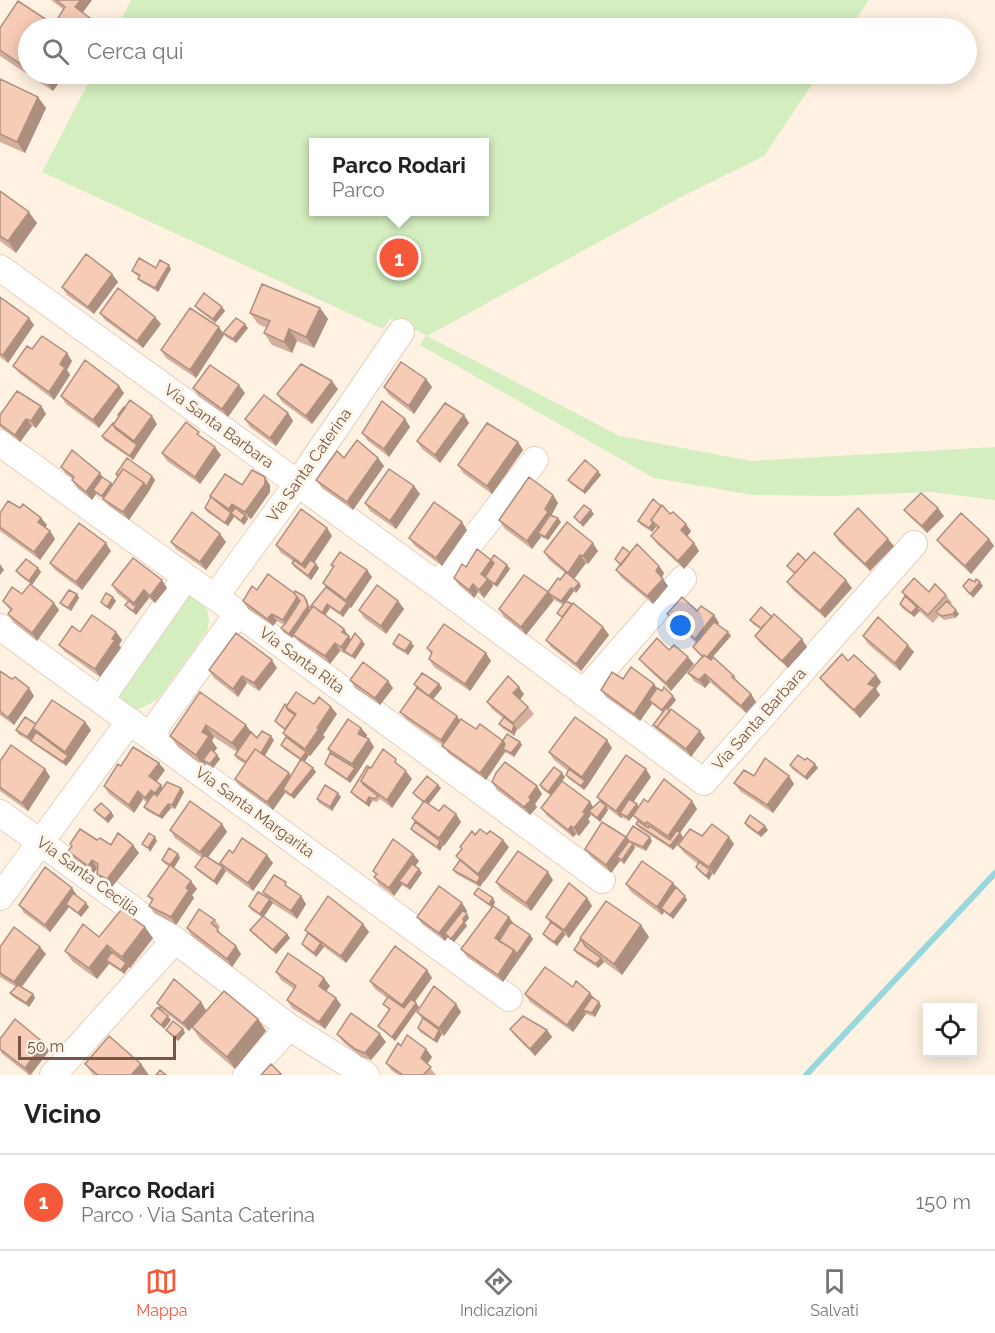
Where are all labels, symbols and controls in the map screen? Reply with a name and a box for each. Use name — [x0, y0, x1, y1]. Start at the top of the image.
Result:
search box — [18, 18, 977, 84]
icon: search — [39, 35, 72, 68]
text: Cerca qui — [87, 38, 184, 64]
popup — [309, 138, 489, 216]
text: Parco Rodari — [332, 152, 466, 178]
text: Parco — [332, 178, 385, 202]
pin: 1 — [380, 236, 418, 280]
street label: Via Santa Barbara — [160, 380, 278, 472]
street label: Via Santa Caterina — [263, 405, 355, 525]
your location — [666, 611, 695, 640]
street label: Via Santa Rita — [256, 623, 348, 697]
street label: Via Santa Barbara — [708, 664, 810, 774]
street label: Via Santa Margarita — [192, 762, 318, 862]
street label: Via Santa Cecilia — [33, 832, 143, 920]
map controls — [923, 1003, 977, 1057]
button: locate — [923, 1003, 977, 1057]
scale bar — [18, 1033, 176, 1060]
text: 50 m — [27, 1037, 64, 1056]
text: Vicino — [24, 1099, 101, 1129]
text: Parco Rodari — [81, 1177, 215, 1203]
text: 1 — [39, 1190, 48, 1214]
text: 150 m — [916, 1190, 971, 1214]
text: Parco · Via Santa Caterina — [81, 1203, 315, 1227]
tab: Mappa — [136, 1265, 187, 1320]
tab: Indicazioni — [460, 1265, 538, 1320]
tab: Salvati — [810, 1265, 859, 1320]

